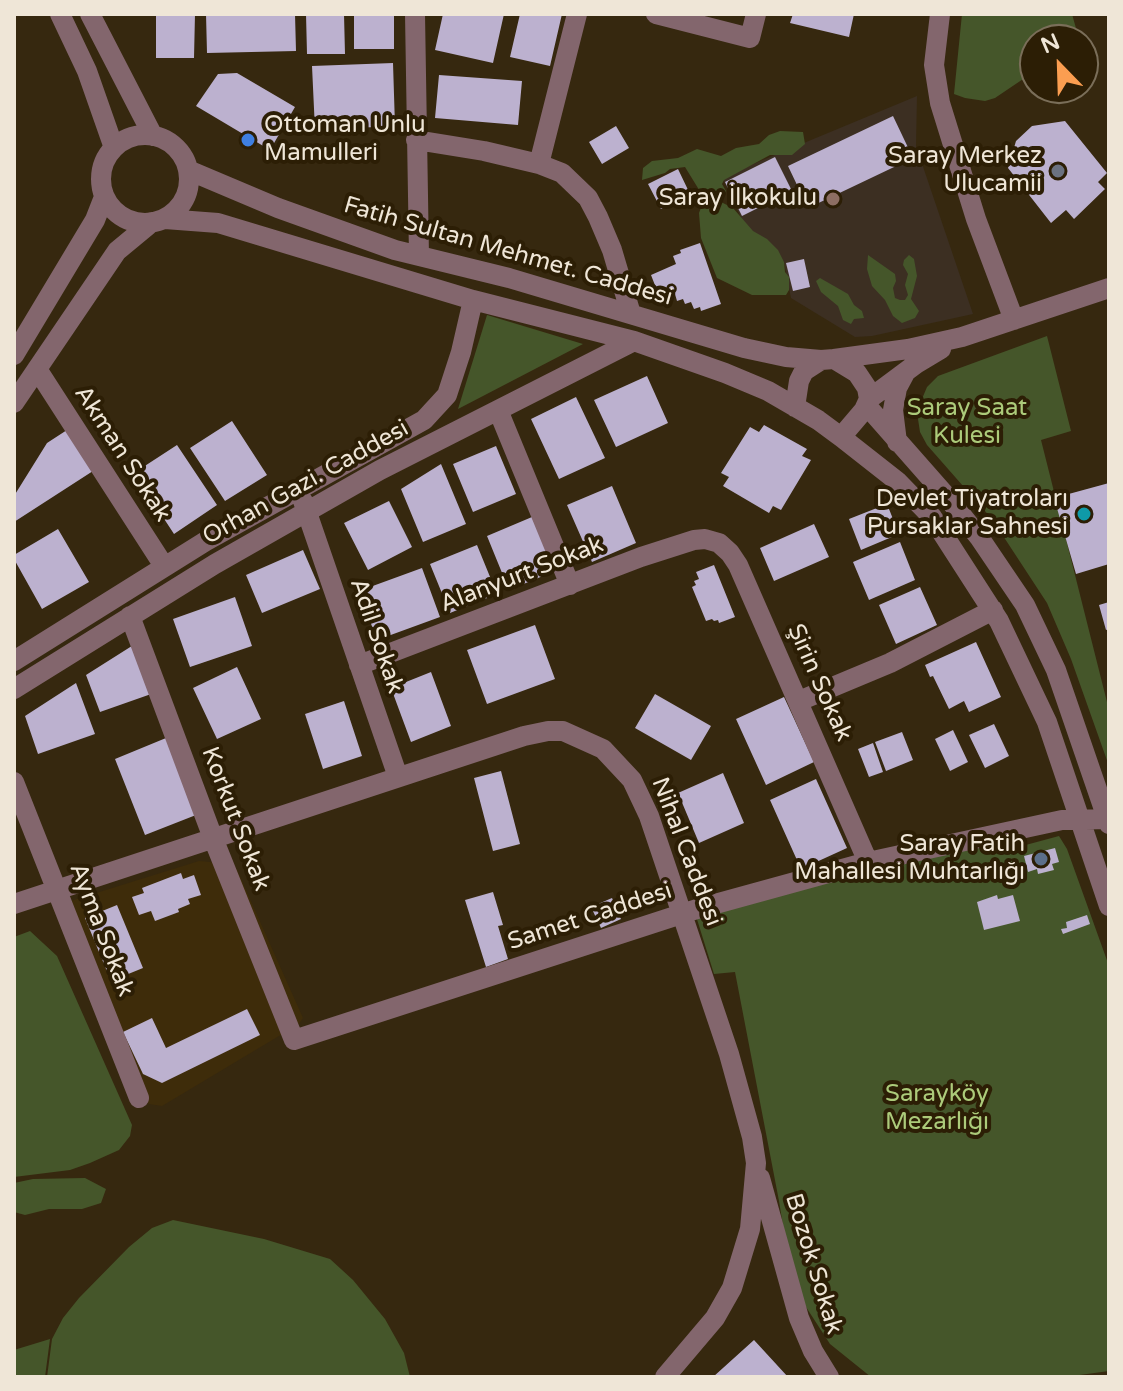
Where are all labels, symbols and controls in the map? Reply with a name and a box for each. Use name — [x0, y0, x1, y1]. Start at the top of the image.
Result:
north arrow — [1019, 24, 1099, 104]
text: N — [1037, 28, 1064, 59]
place label: Ottoman Unlu Mamulleri — [264, 112, 426, 168]
marker: Ottoman Unlu Mamulleri — [239, 131, 257, 149]
place label: Saray Merkez Ulucamii — [888, 143, 1042, 199]
marker: Saray Merkez Ulucamii — [1049, 162, 1067, 180]
place label: Saray İlkokulu — [659, 185, 817, 213]
marker: Saray İlkokulu — [824, 190, 842, 208]
street label: Fatih Sultan Mehmet. Caddesi — [340, 191, 676, 313]
street label: Akman Sokak — [67, 381, 177, 527]
park label: Saray Saat Kulesi — [907, 395, 1027, 451]
street label: Orhan Gazi. Caddesi — [198, 414, 414, 552]
place label: Devlet Tiyatroları Pursaklar Sahnesi — [867, 486, 1068, 542]
marker: Devlet Tiyatroları Pursaklar Sahnesi — [1075, 505, 1093, 523]
street label: Alanyurt Sokak — [436, 531, 608, 619]
street label: Adil Sokak — [343, 575, 409, 697]
street label: Şirin Sokak — [780, 620, 858, 746]
street label: Korkut Sokak — [194, 743, 276, 895]
street label: Nihal Caddesi — [644, 774, 728, 930]
place label: Saray Fatih Mahallesi Muhtarlığı — [794, 831, 1025, 887]
marker: Saray Fatih Mahallesi Muhtarlığı — [1032, 850, 1050, 868]
street label: Ayma Sokak — [62, 859, 140, 1001]
street label: Samet Caddesi — [504, 877, 676, 957]
park label: Sarayköy Mezarlığı — [885, 1081, 989, 1137]
street label: Bozok Sokak — [778, 1190, 848, 1338]

